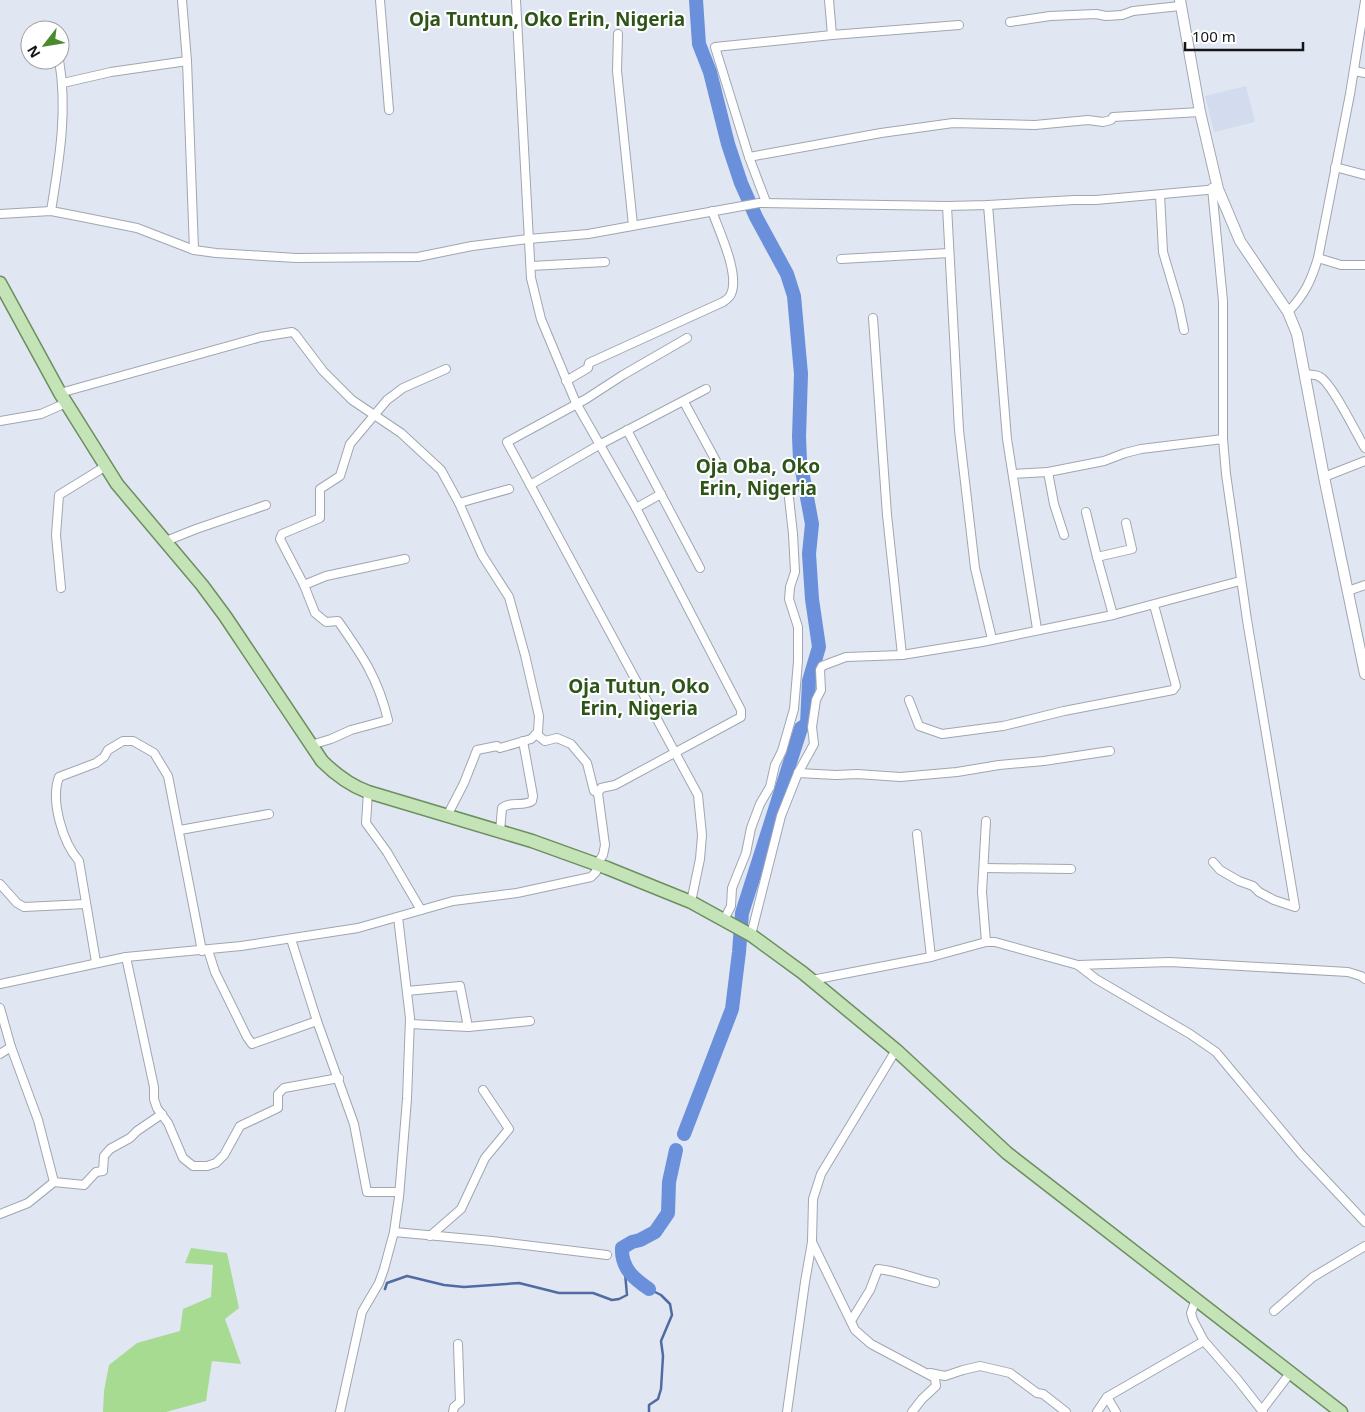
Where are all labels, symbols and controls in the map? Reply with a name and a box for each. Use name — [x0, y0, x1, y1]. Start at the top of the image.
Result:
district label: Oja Tuntun, Oko Erin, Nigeria — [409, 6, 685, 32]
north arrow — [20, 20, 70, 70]
scale bar — [1185, 20, 1302, 52]
text: 100 m — [1192, 26, 1236, 46]
text: N — [22, 42, 45, 62]
district label: Oja Oba, Oko Erin, Nigeria — [696, 453, 820, 501]
district label: Oja Tutun, Oko Erin, Nigeria — [568, 673, 710, 721]

